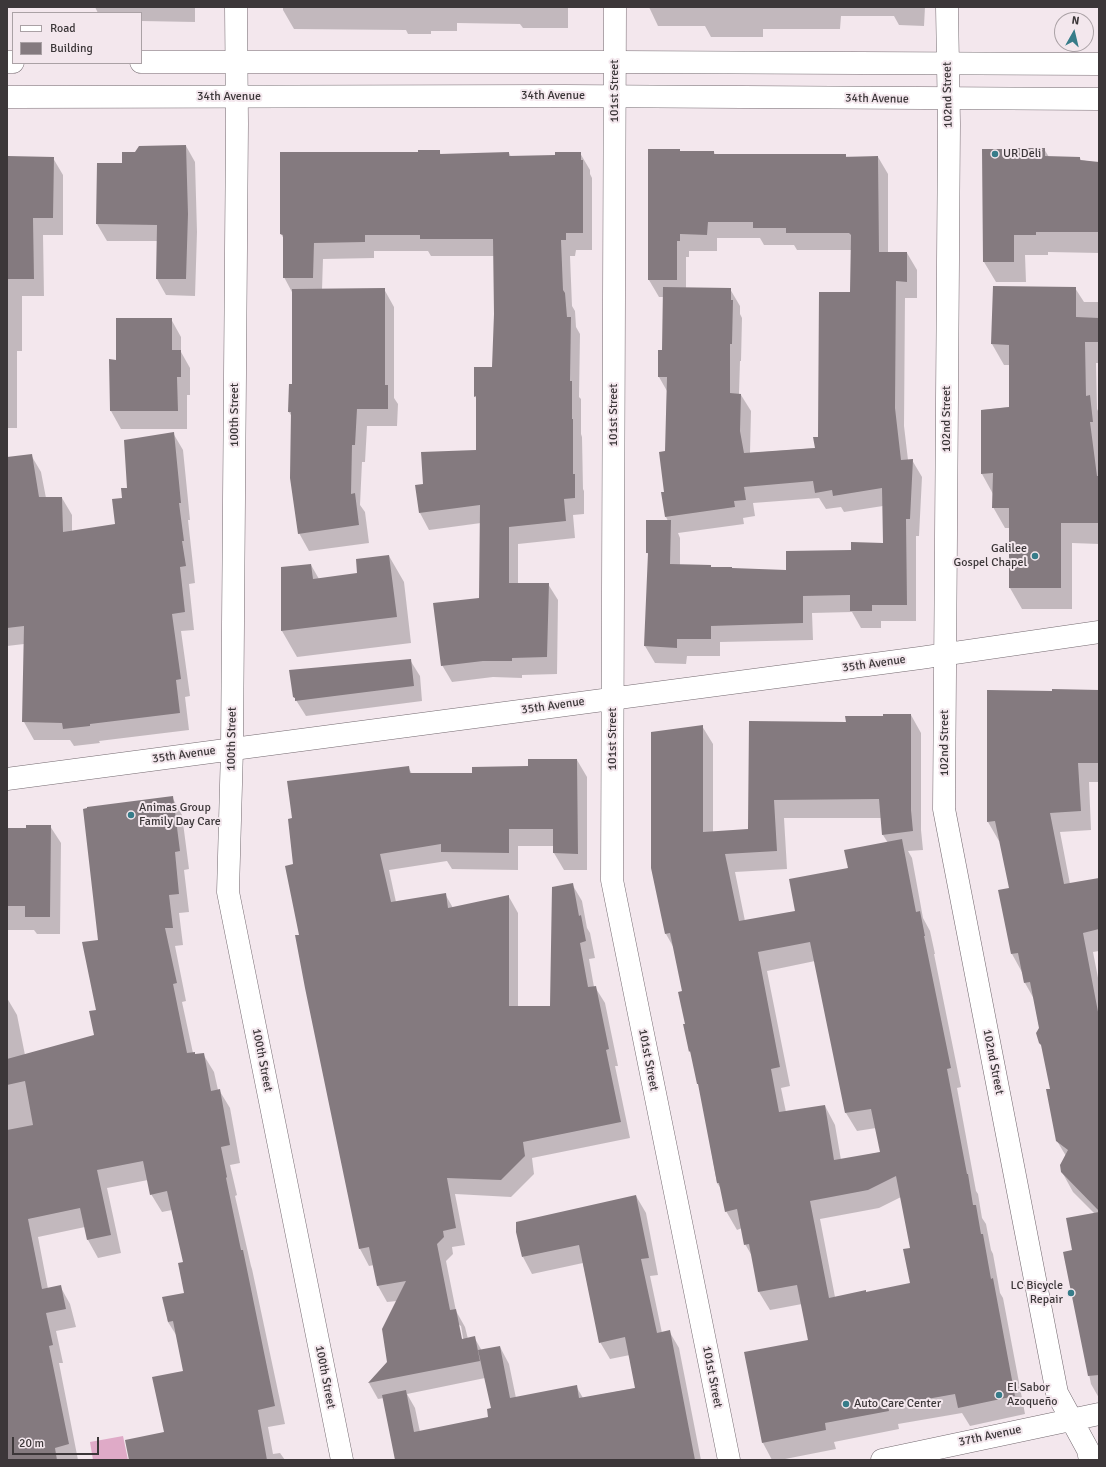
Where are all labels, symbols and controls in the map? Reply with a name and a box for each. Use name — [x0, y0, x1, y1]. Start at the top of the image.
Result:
legend — [12, 12, 142, 64]
north arrow — [1054, 12, 1094, 52]
text: N — [1071, 14, 1080, 28]
text: Road — [50, 21, 76, 36]
text: Building — [50, 41, 93, 56]
street label: 101st Street — [608, 60, 622, 122]
street label: 102nd Street — [940, 62, 956, 128]
street label: 34th Avenue — [521, 89, 585, 103]
street label: 34th Avenue — [197, 90, 261, 104]
street label: 34th Avenue — [845, 91, 909, 107]
place label: UR Deli — [1003, 147, 1041, 161]
marker: UR Deli — [990, 149, 1000, 159]
street label: 100th Street — [228, 383, 242, 447]
street label: 101st Street — [607, 384, 621, 446]
street label: 102nd Street — [940, 386, 954, 452]
place label: Galilee Gospel Chapel — [954, 542, 1027, 570]
marker: Galilee Gospel Chapel — [1030, 551, 1040, 561]
street label: 35th Avenue — [841, 652, 907, 676]
street label: 35th Avenue — [520, 694, 586, 718]
street label: 100th Street — [224, 707, 240, 771]
street label: 101st Street — [606, 708, 620, 770]
street label: 102nd Street — [938, 710, 952, 776]
street label: 35th Avenue — [151, 743, 217, 767]
place label: Animas Group Family Day Care — [139, 801, 221, 829]
marker: Animas Group Family Day Care — [126, 810, 136, 820]
street label: 100th Street — [249, 1027, 275, 1093]
street label: 101st Street — [635, 1028, 661, 1092]
street label: 102nd Street — [980, 1028, 1006, 1096]
place label: LC Bicycle Repair — [1010, 1279, 1063, 1307]
marker: LC Bicycle Repair — [1066, 1288, 1076, 1298]
street label: 100th Street — [312, 1344, 338, 1410]
street label: 101st Street — [699, 1345, 725, 1409]
place label: El Sabor Azoqueño — [1007, 1381, 1057, 1409]
marker: El Sabor Azoqueño — [994, 1390, 1004, 1400]
place label: Auto Care Center — [854, 1397, 941, 1411]
marker: Auto Care Center — [841, 1399, 851, 1409]
street label: 37th Avenue — [957, 1422, 1023, 1450]
scale bar — [14, 1429, 101, 1455]
text: 20 m — [19, 1436, 44, 1451]

